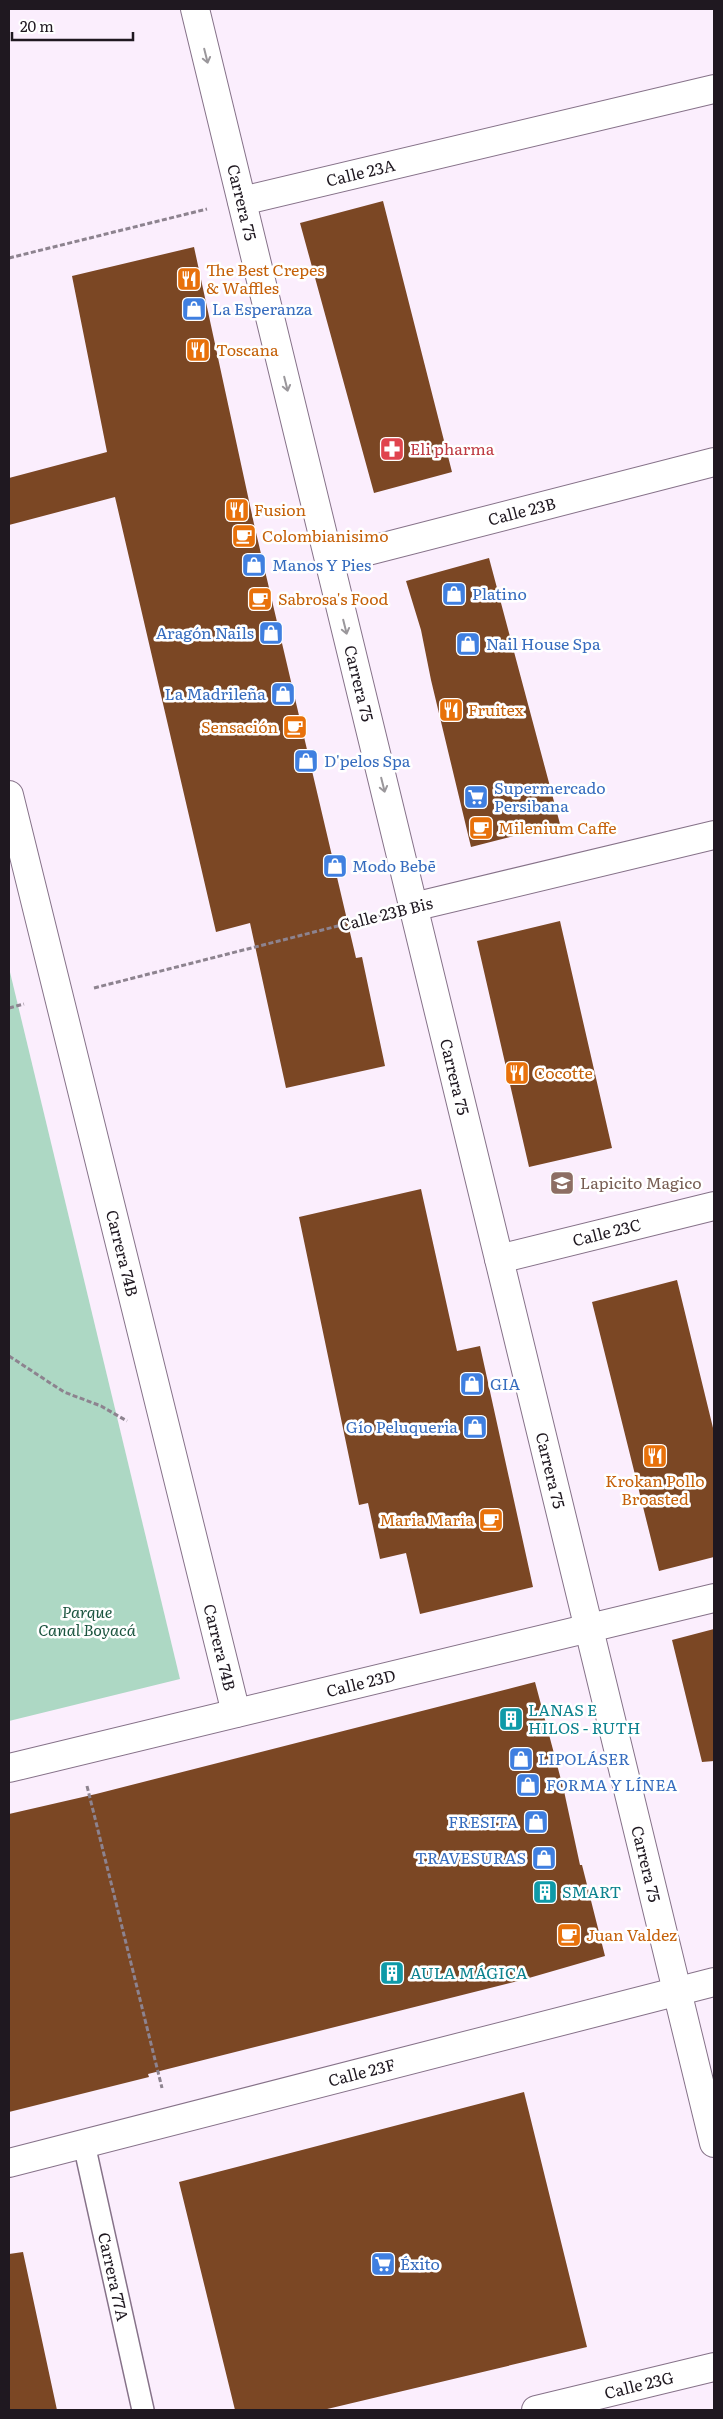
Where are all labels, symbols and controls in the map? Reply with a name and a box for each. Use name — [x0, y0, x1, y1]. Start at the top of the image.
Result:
scale bar — [12, 10, 134, 42]
text: 20 m — [20, 14, 54, 37]
one-way arrow — [202, 48, 211, 64]
street label: Calle 23A — [323, 152, 398, 192]
street label: Carrera 75 — [222, 161, 264, 243]
place label: The Best Crepes & Waffles — [206, 257, 324, 299]
restaurant icon: The Best Crepes & Waffles — [176, 266, 202, 292]
shop icon: La Esperanza — [181, 296, 207, 322]
place label: La Esperanza — [212, 296, 313, 320]
restaurant icon: Toscana — [185, 337, 211, 363]
place label: Toscana — [216, 337, 279, 361]
one-way arrow — [282, 376, 291, 392]
pharmacy icon: Eli pharma — [379, 436, 405, 462]
place label: Eli pharma — [410, 436, 495, 460]
street label: Calle 23B — [485, 490, 558, 531]
restaurant icon: Fusion — [224, 497, 250, 523]
place label: Fusion — [254, 497, 306, 521]
cafe icon: Colombianisimo — [231, 523, 257, 549]
place label: Colombianisimo — [262, 523, 389, 547]
shop icon: Manos Y Pies — [241, 552, 267, 578]
place label: Manos Y Pies — [272, 552, 371, 576]
shop icon: Platino — [441, 581, 467, 607]
place label: Platino — [472, 581, 527, 605]
cafe icon: Sabrosa's Food — [247, 586, 273, 612]
place label: Sabrosa's Food — [278, 586, 389, 610]
one-way arrow — [341, 619, 350, 635]
place label: Aragón Nails — [156, 620, 254, 644]
shop icon: Aragón Nails — [258, 620, 284, 646]
shop icon: Nail House Spa — [455, 631, 481, 657]
place label: Nail House Spa — [486, 631, 601, 655]
street label: Carrera 75 — [339, 642, 381, 724]
place label: La Madrileña — [165, 681, 266, 705]
shop icon: La Madrileña — [270, 681, 296, 707]
restaurant icon: Fruitex — [438, 697, 464, 723]
place label: Fruitex — [468, 697, 525, 721]
place label: Sensación — [201, 714, 278, 738]
cafe icon: Sensación — [282, 714, 308, 740]
shop icon: D'pelos Spa — [293, 748, 319, 774]
place label: D'pelos Spa — [324, 748, 411, 772]
place label: Supermercado Persibana — [494, 775, 606, 817]
one-way arrow — [379, 776, 388, 792]
supermarket icon: Supermercado Persibana — [463, 784, 489, 810]
cafe icon: Milenium Caffe — [468, 815, 494, 841]
place label: Milenium Caffe — [498, 815, 617, 839]
shop icon: Modo Bebē — [322, 853, 348, 879]
place label: Modo Bebē — [352, 853, 436, 877]
street label: Calle 23B Bis — [337, 890, 435, 936]
street label: Carrera 75 — [435, 1036, 477, 1117]
restaurant icon: Cocotte — [504, 1060, 530, 1086]
place label: Cocotte — [534, 1060, 593, 1084]
school or university icon: Lapicito Magico — [549, 1170, 575, 1196]
place label: Lapicito Magico — [580, 1170, 702, 1194]
street label: Carrera 74B — [101, 1207, 146, 1299]
street label: Calle 23C — [570, 1211, 643, 1251]
shop icon: GIA — [459, 1371, 485, 1397]
place label: GIA — [490, 1371, 521, 1395]
place label: Gío Peluqueria — [346, 1414, 458, 1438]
shop icon: Gío Peluqueria — [462, 1414, 488, 1440]
street label: Carrera 75 — [531, 1429, 572, 1511]
restaurant icon: Krokan Pollo Broasted — [642, 1443, 668, 1469]
place label: Krokan Pollo Broasted — [605, 1468, 705, 1510]
place label: Maria Maria — [379, 1507, 474, 1531]
cafe icon: Maria Maria — [478, 1507, 504, 1533]
park label: Parque Canal Boyacá — [38, 1599, 137, 1641]
street label: Carrera 74B — [198, 1601, 243, 1693]
street label: Calle 23D — [323, 1662, 398, 1702]
place label: LANAS E HILOS - RUTH — [528, 1697, 641, 1739]
building icon: LANAS E HILOS - RUTH — [498, 1706, 524, 1732]
shop icon: LIPOLÁSER — [508, 1746, 534, 1772]
place label: LIPOLÁSER — [538, 1746, 630, 1770]
shop icon: FORMA Y LÍNEA — [515, 1772, 541, 1798]
place label: FORMA Y LÍNEA — [546, 1772, 677, 1796]
place label: FRESITA — [448, 1809, 518, 1833]
shop icon: FRESITA — [523, 1809, 549, 1835]
street label: Carrera 75 — [626, 1823, 668, 1904]
place label: TRAVESURAS — [415, 1845, 526, 1869]
shop icon: TRAVESURAS — [531, 1845, 557, 1871]
building icon: SMART — [532, 1879, 558, 1905]
place label: SMART — [562, 1879, 622, 1903]
cafe icon: Juan Valdez — [556, 1922, 582, 1948]
place label: Juan Valdez — [586, 1922, 677, 1946]
building icon: AULA MÁGICA — [379, 1960, 405, 1986]
place label: AULA MÁGICA — [410, 1960, 528, 1984]
street label: Calle 23F — [325, 2051, 398, 2092]
street label: Carrera 77A — [93, 2230, 136, 2323]
supermarket icon: Éxito — [370, 2251, 396, 2277]
place label: Éxito — [400, 2251, 440, 2275]
street label: Calle 23G — [602, 2364, 676, 2404]

